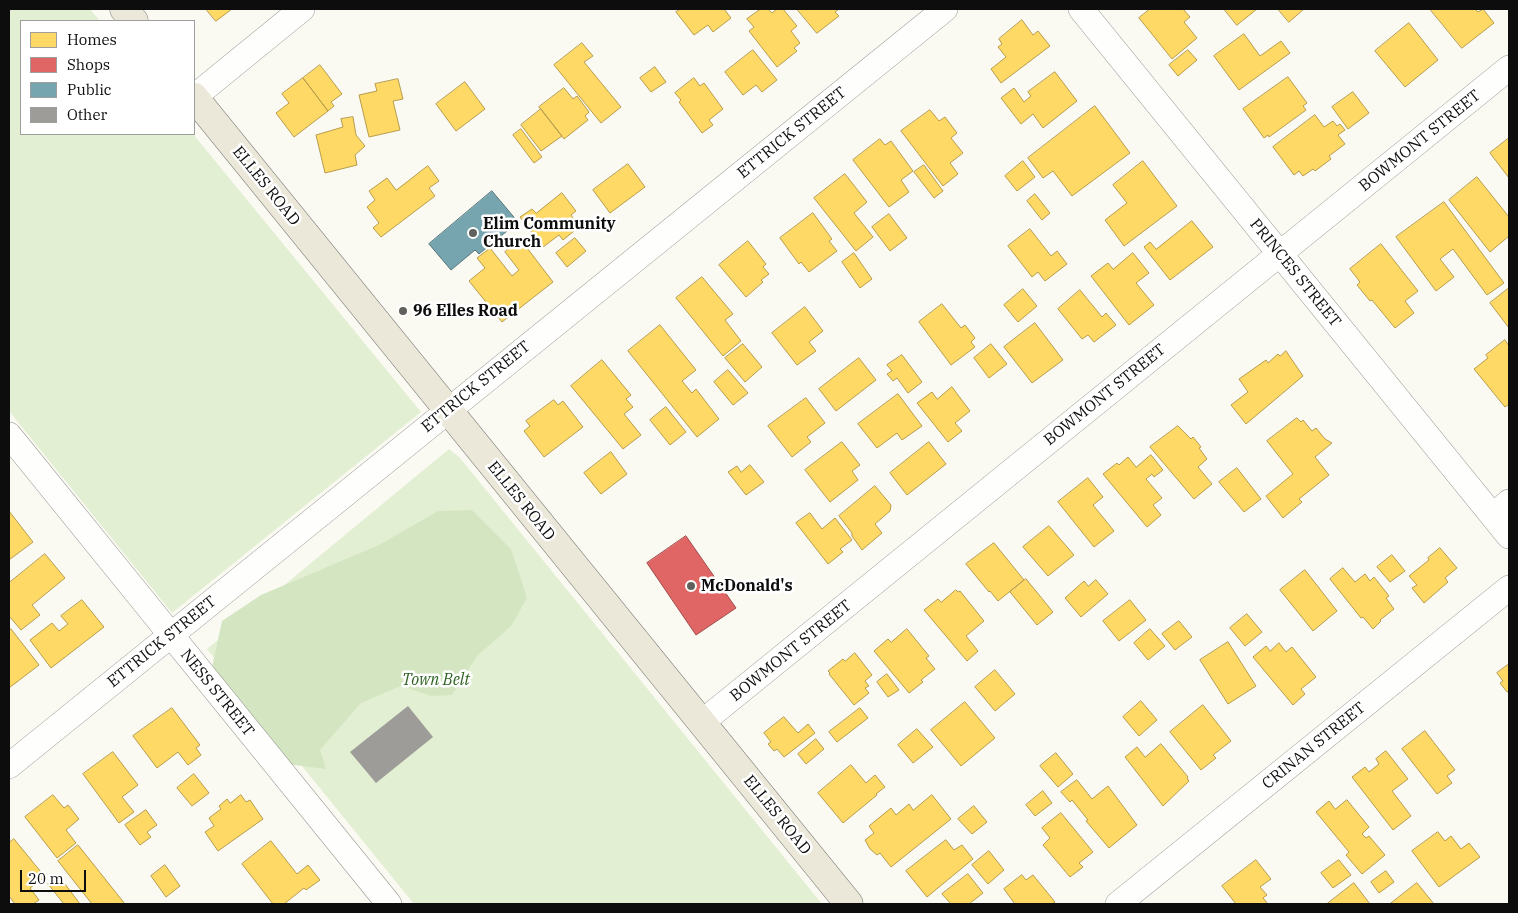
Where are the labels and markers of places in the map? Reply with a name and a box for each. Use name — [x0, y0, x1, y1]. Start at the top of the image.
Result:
place label: Elim Community Church — [483, 214, 616, 252]
marker: Elim Community Church — [467, 227, 479, 239]
place label: 96 Elles Road — [413, 301, 518, 321]
marker: 96 Elles Road — [397, 305, 409, 317]
place label: McDonald's — [701, 576, 793, 596]
marker: McDonald's — [685, 580, 697, 592]

